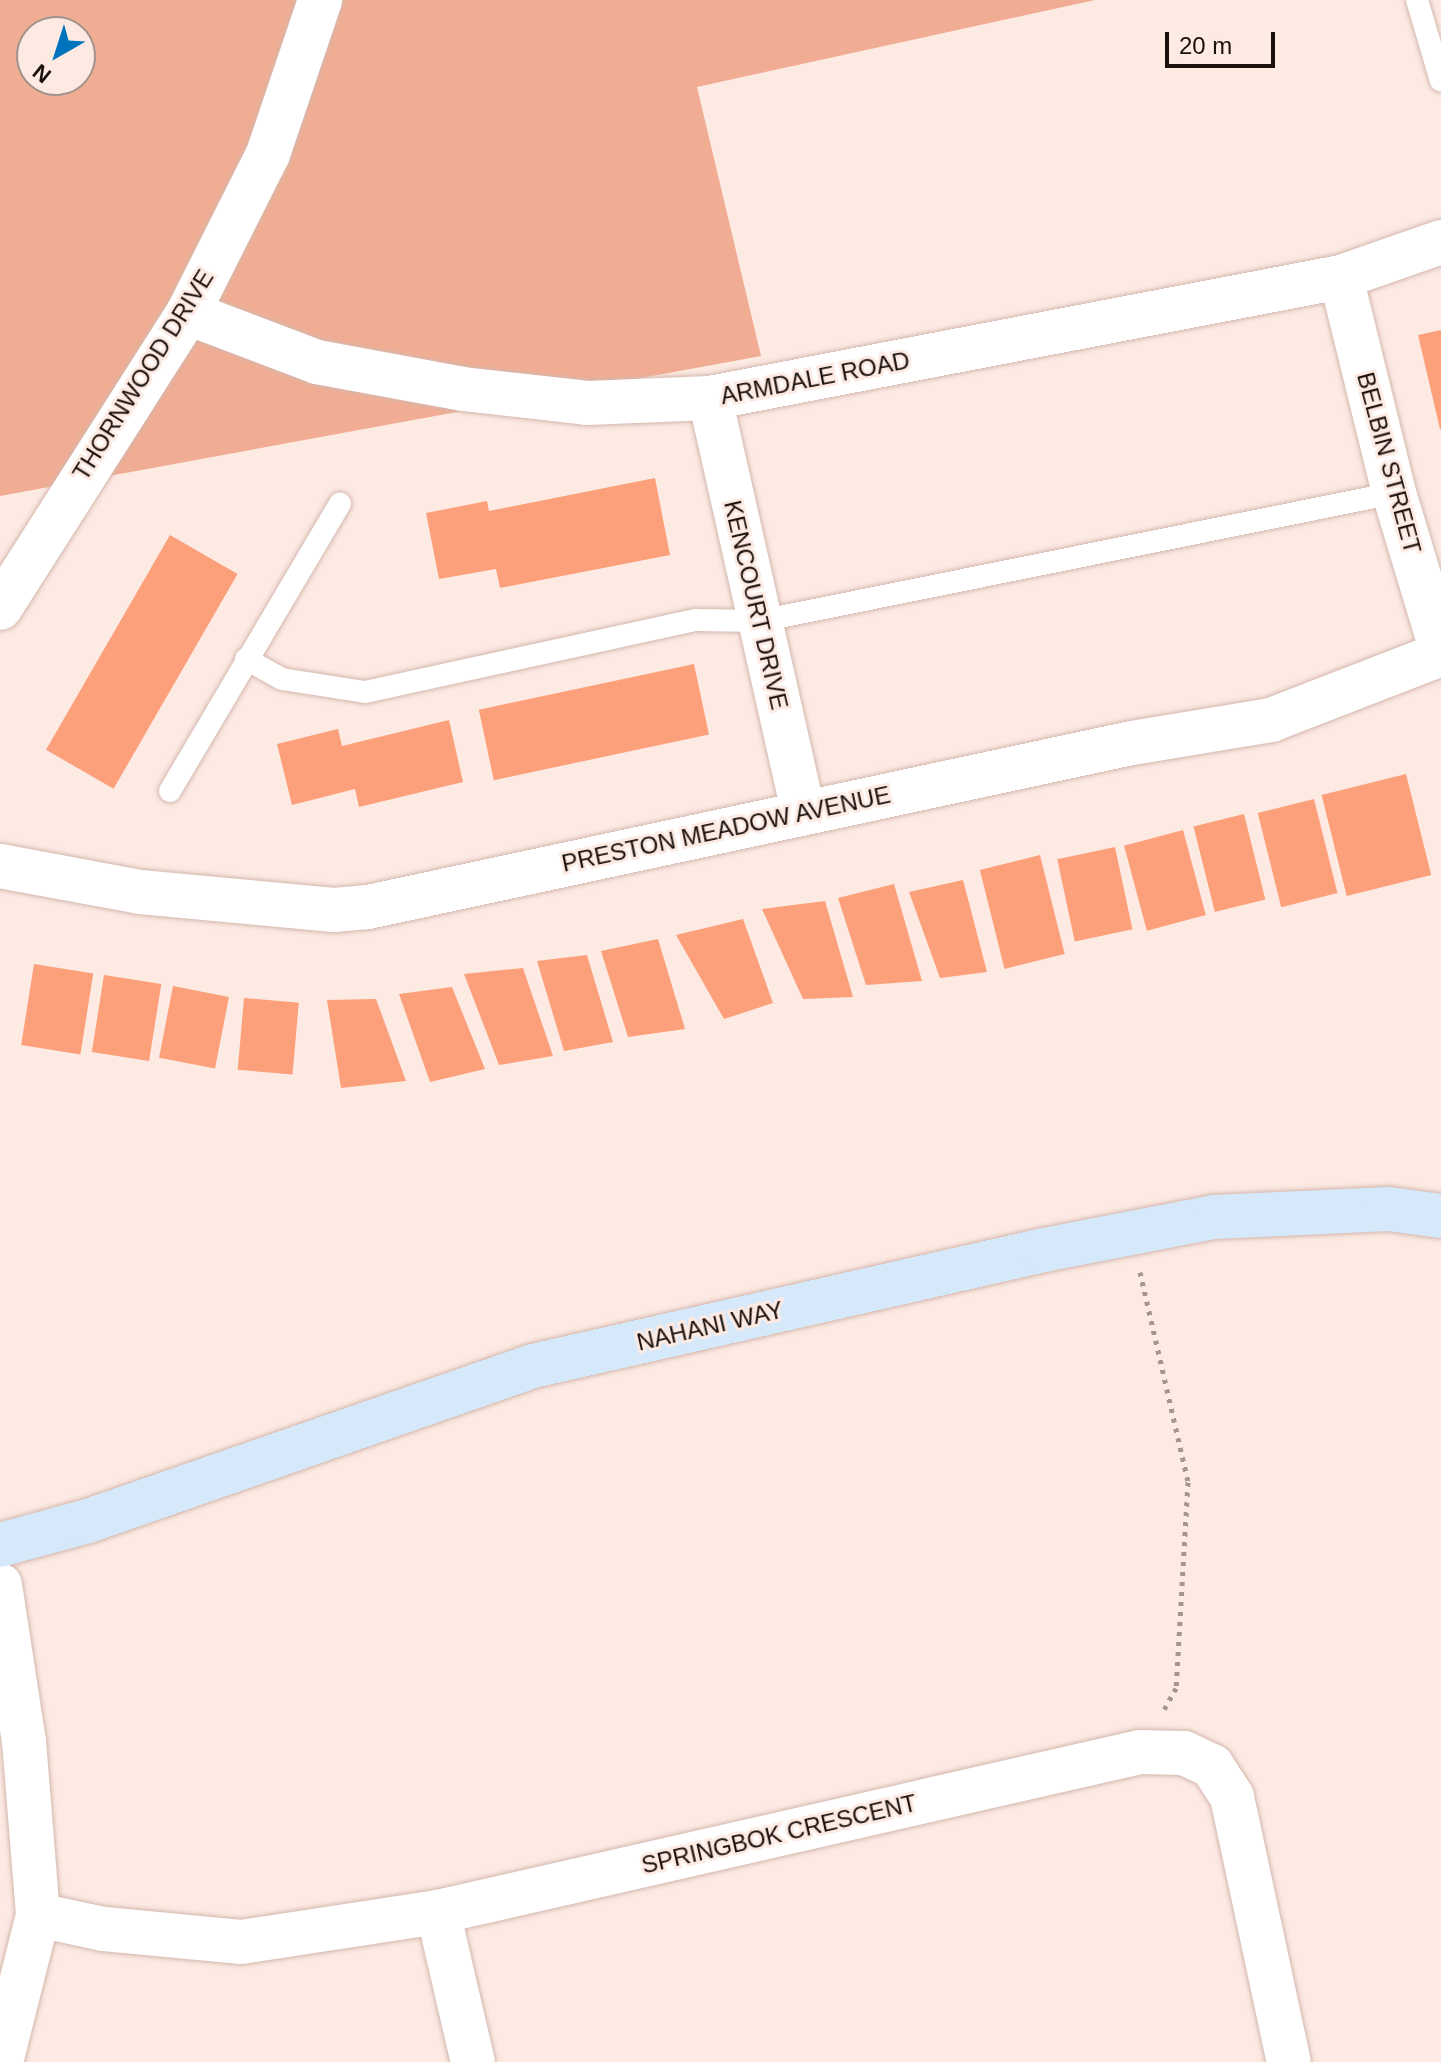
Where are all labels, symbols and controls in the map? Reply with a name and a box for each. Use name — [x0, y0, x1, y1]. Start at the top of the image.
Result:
north arrow — [16, 16, 96, 96]
scale bar — [1169, 16, 1279, 66]
text: 20 m — [1179, 32, 1232, 59]
text: N — [28, 59, 56, 88]
street label: THORNWOOD DRIVE — [66, 264, 220, 486]
street label: ARMDALE ROAD — [718, 346, 912, 410]
street label: BELBIN STREET — [1351, 369, 1427, 557]
street label: KENCOURT DRIVE — [718, 497, 794, 713]
street label: PRESTON MEADOW AVENUE — [558, 780, 894, 878]
street label: NAHANI WAY — [634, 1295, 786, 1357]
street label: SPRINGBOK CRESCENT — [639, 1788, 919, 1880]

